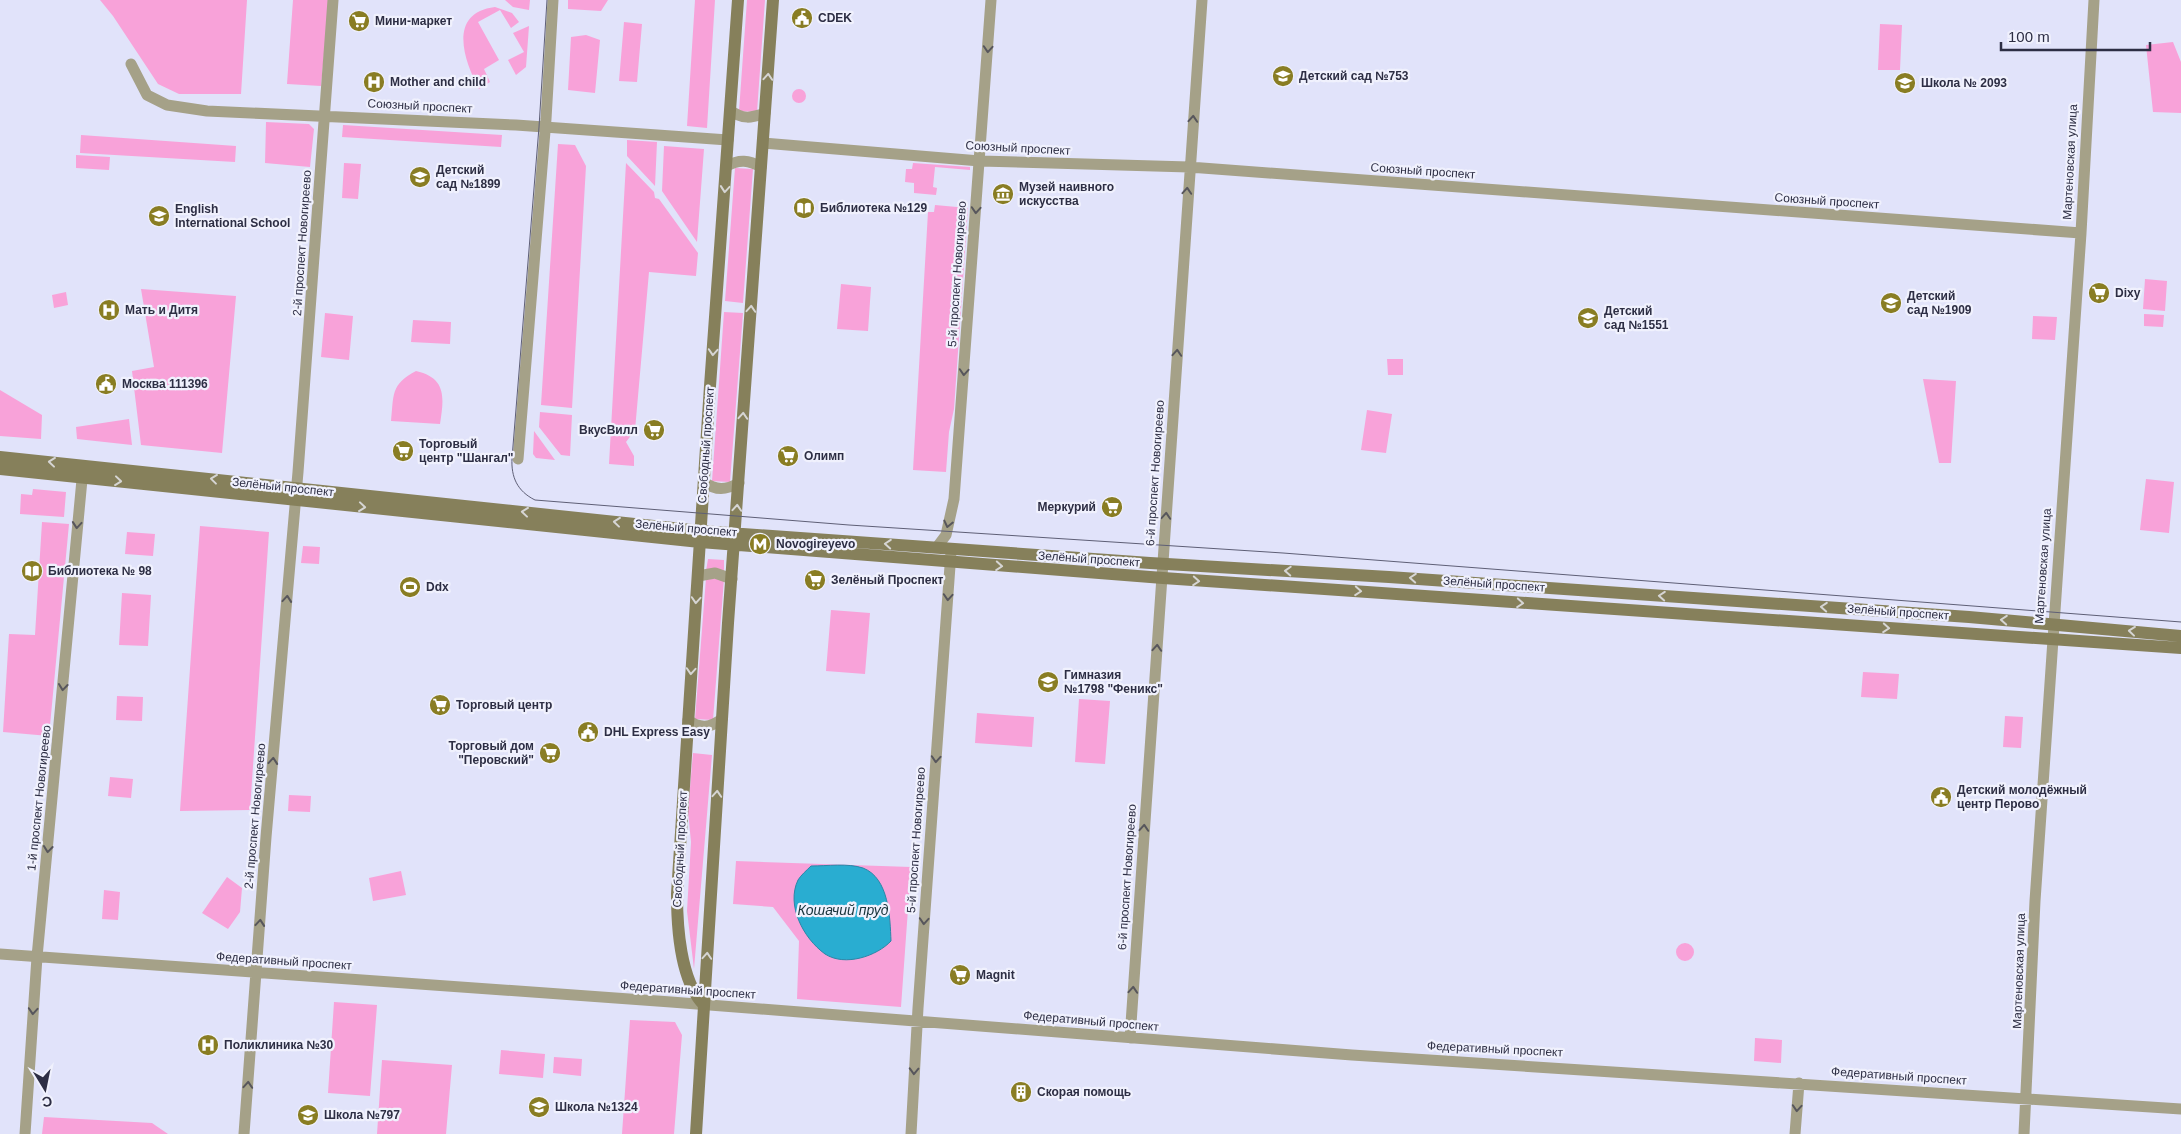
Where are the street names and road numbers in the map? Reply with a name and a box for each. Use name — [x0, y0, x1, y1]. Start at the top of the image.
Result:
street label: Союзный проспект — [367, 96, 473, 116]
street label: Мартеновская улица — [2060, 103, 2080, 220]
street label: Союзный проспект — [965, 138, 1071, 158]
street label: Союзный проспект — [1370, 160, 1476, 182]
street label: 2-й проспект Новогиреево — [290, 169, 314, 316]
street label: Союзный проспект — [1774, 190, 1880, 212]
street label: 5-й проспект Новогиреево — [945, 200, 969, 347]
street label: Свободный проспект — [695, 386, 717, 504]
street label: 6-й проспект Новогиреево — [1143, 399, 1167, 546]
street label: Зелёный проспект — [231, 475, 335, 499]
street label: Мартеновская улица — [2032, 507, 2054, 624]
street label: Зелёный проспект — [634, 517, 738, 539]
street label: Зелёный проспект — [1037, 548, 1141, 570]
street label: Зелёный проспект — [1442, 573, 1546, 595]
street label: Зелёный проспект — [1846, 601, 1950, 623]
street label: 1-й проспект Новогиреево — [24, 724, 54, 871]
street label: 2-й проспект Новогиреево — [242, 742, 268, 889]
street label: 5-й проспект Новогиреево — [904, 766, 928, 913]
street label: Свободный проспект — [670, 790, 690, 908]
street label: 6-й проспект Новогиреево — [1115, 803, 1139, 950]
street label: Мартеновская улица — [2010, 913, 2028, 1029]
street label: Федеративный проспект — [216, 949, 353, 973]
street label: Федеративный проспект — [620, 978, 757, 1002]
street label: Федеративный проспект — [1023, 1008, 1160, 1034]
street label: Федеративный проспект — [1427, 1038, 1564, 1060]
street label: Федеративный проспект — [1831, 1064, 1968, 1088]

